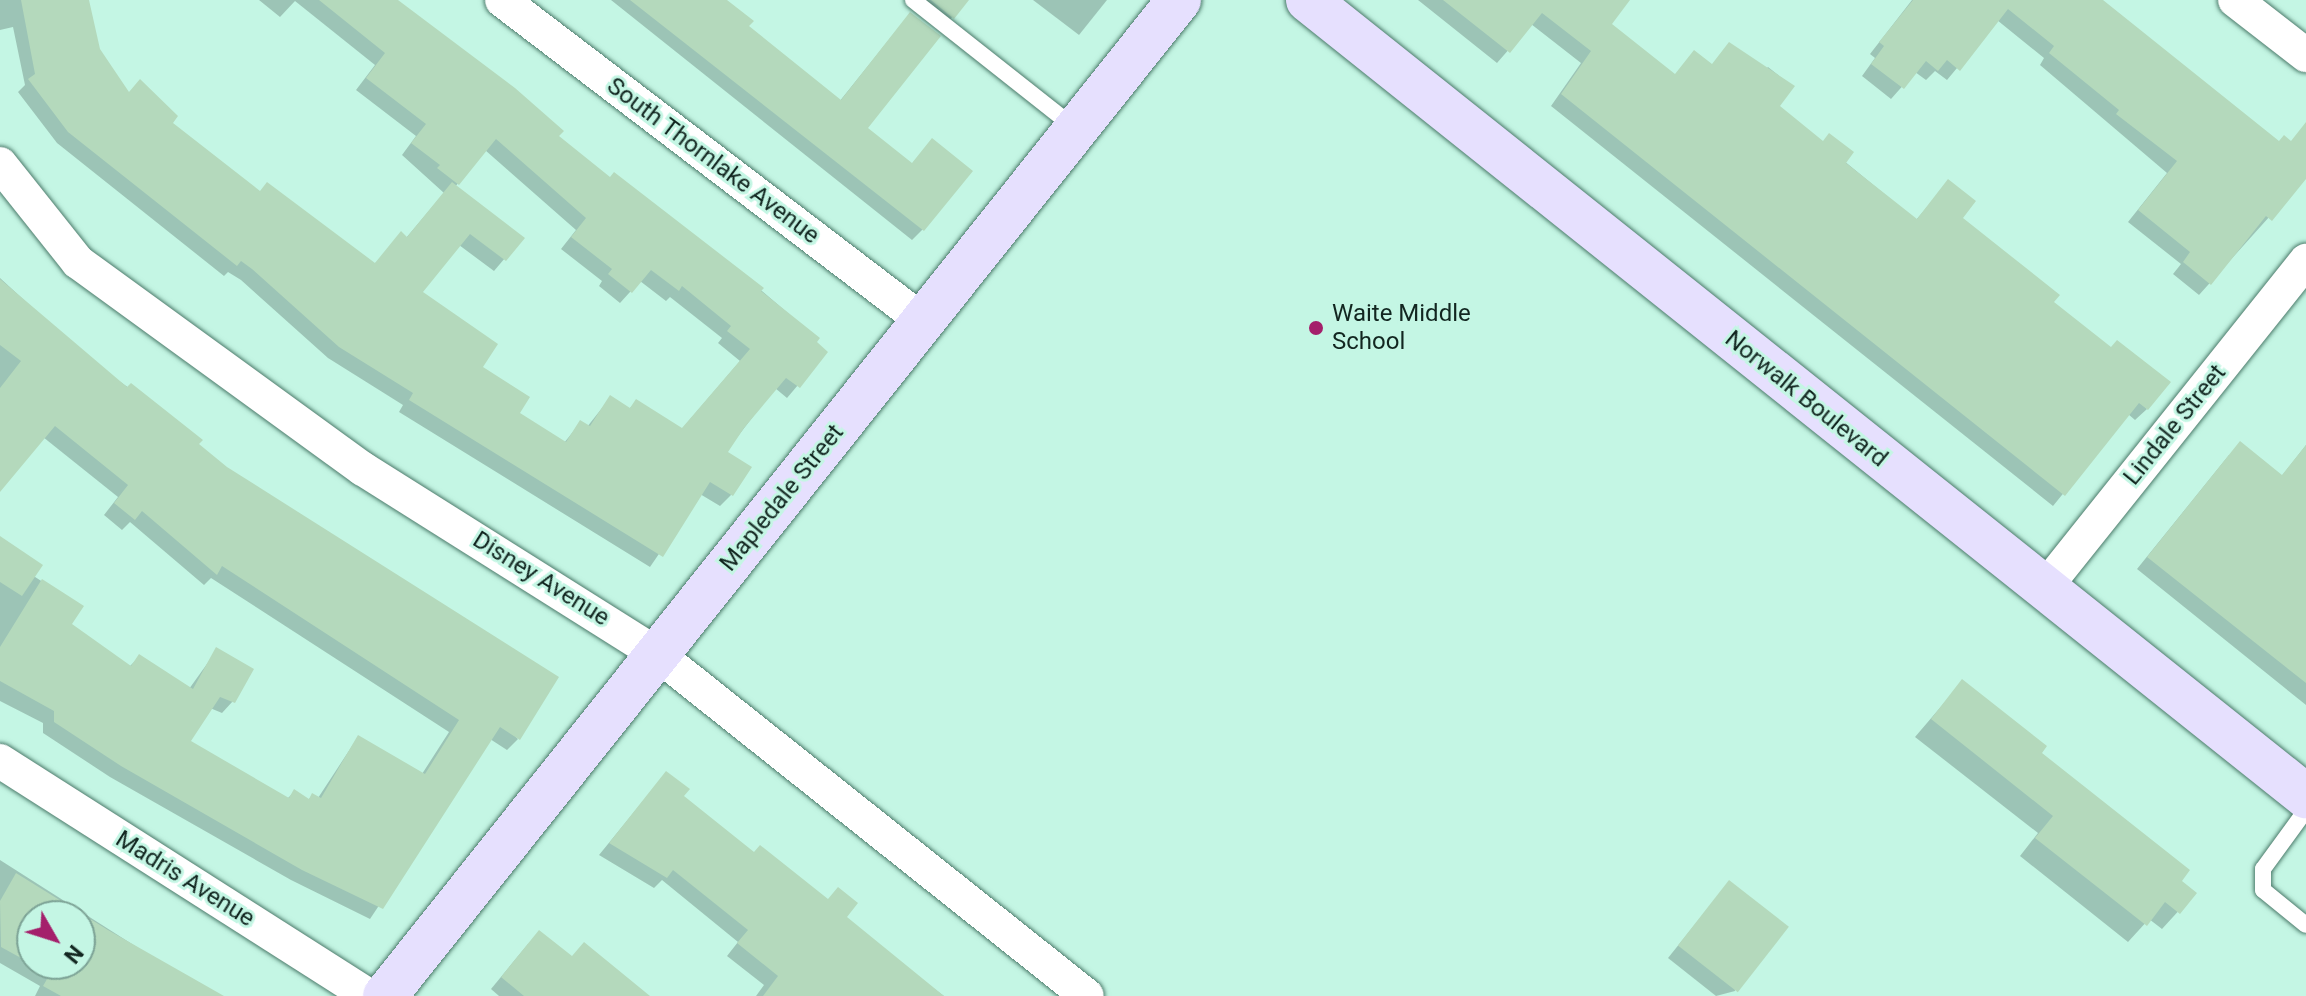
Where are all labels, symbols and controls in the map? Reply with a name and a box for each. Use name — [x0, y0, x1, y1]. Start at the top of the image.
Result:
street label: South Thornlake Avenue — [601, 72, 825, 250]
place label: Waite Middle School — [1332, 300, 1471, 356]
marker: Waite Middle School — [1307, 319, 1325, 337]
street label: Norwalk Boulevard — [1719, 325, 1893, 473]
street label: Lindale Street — [2118, 359, 2232, 491]
street label: Mapledale Street — [714, 419, 850, 577]
street label: Disney Avenue — [467, 526, 615, 632]
street label: Madris Avenue — [110, 825, 260, 933]
north arrow — [16, 900, 96, 980]
text: N — [59, 940, 88, 968]

